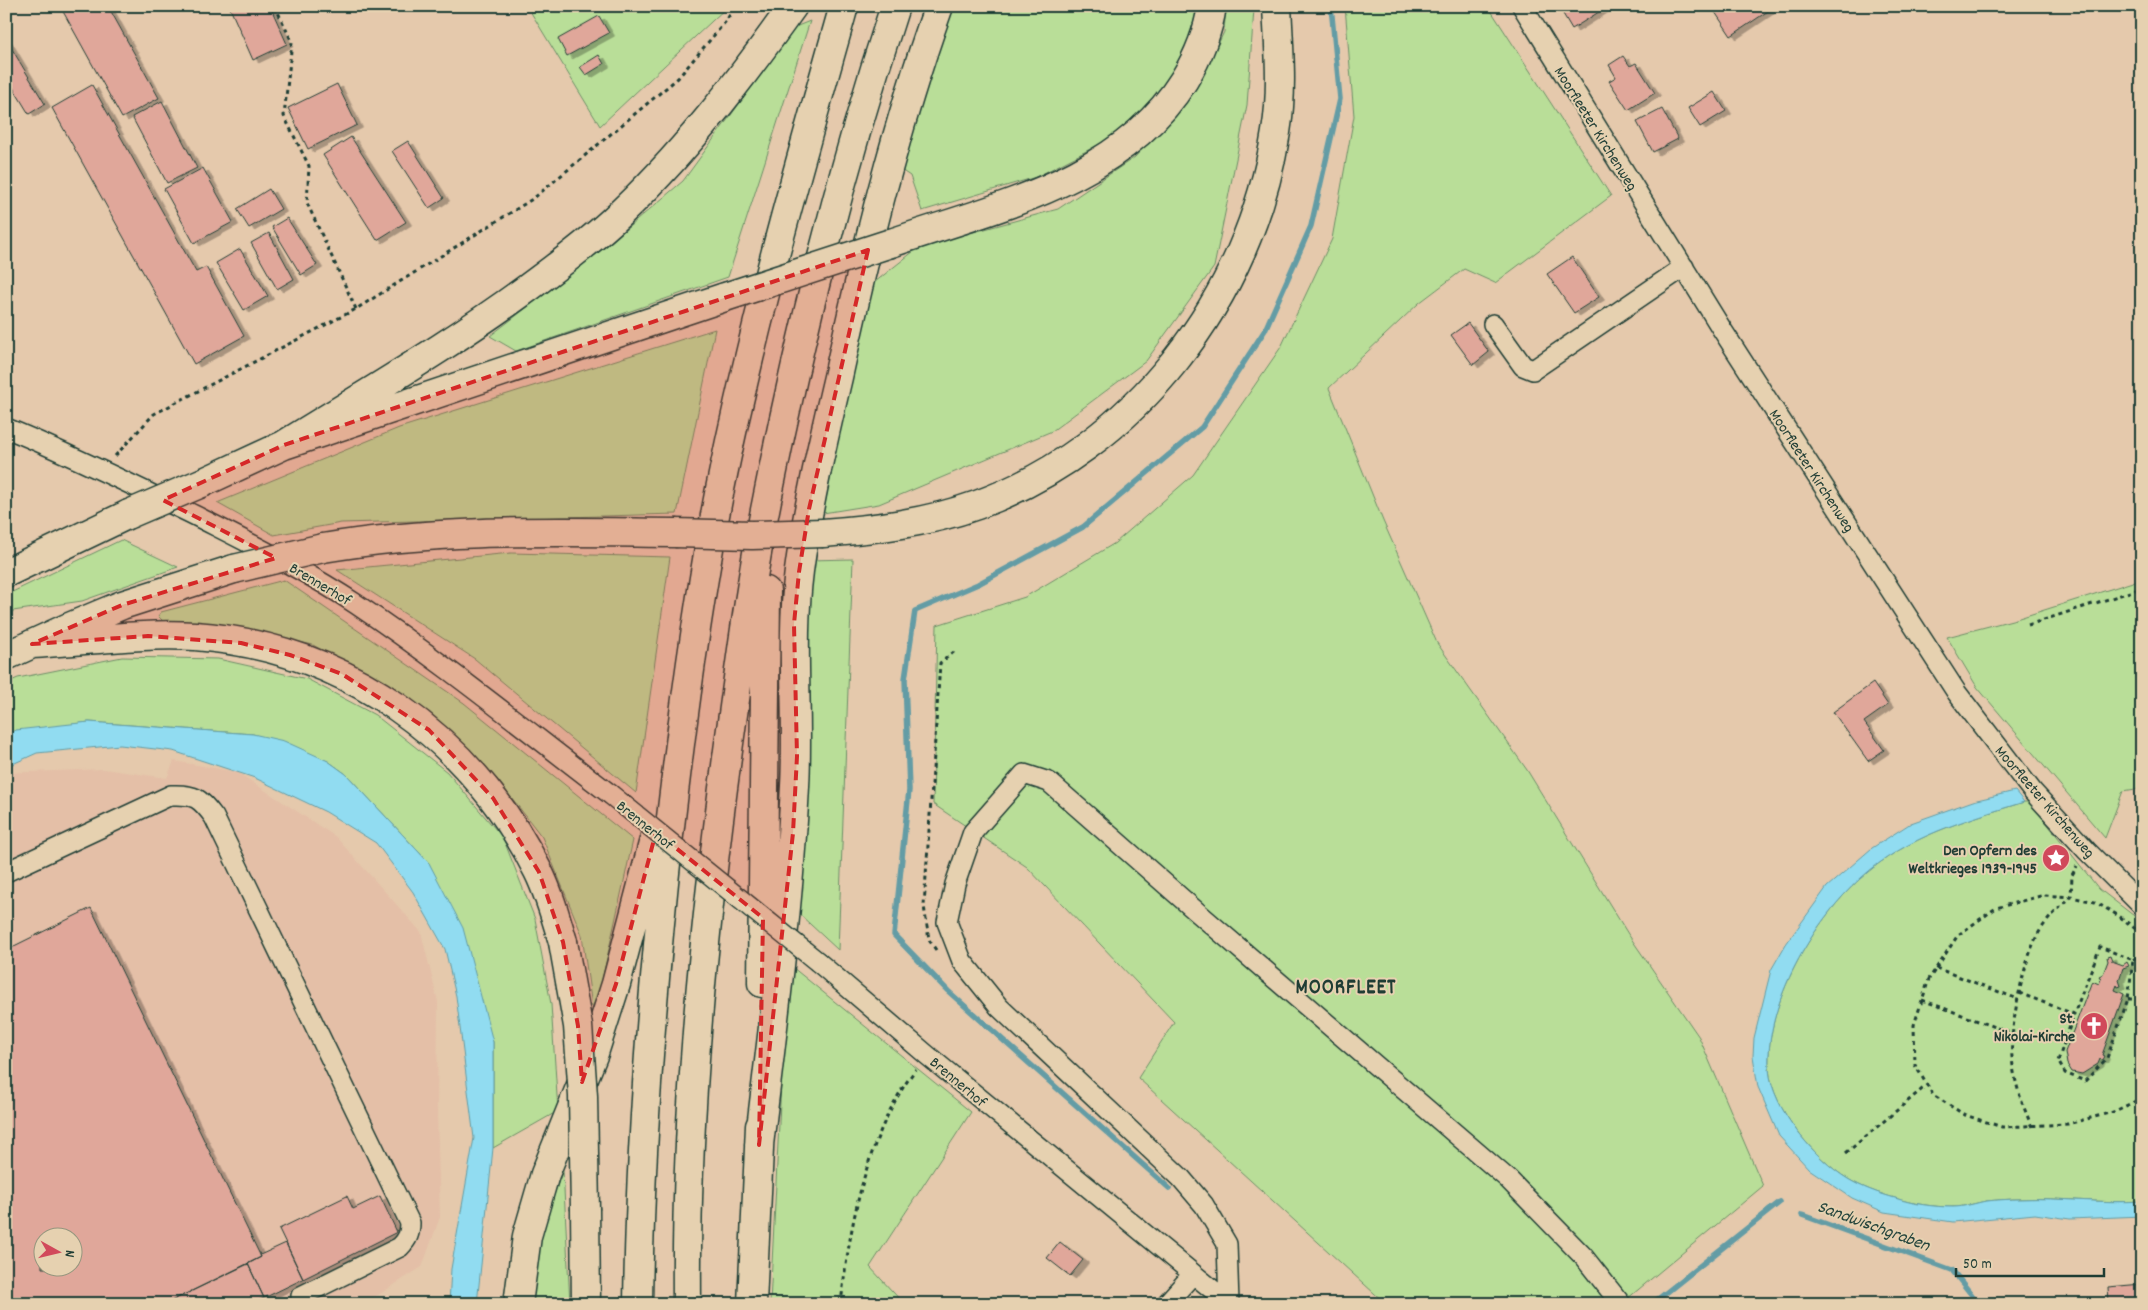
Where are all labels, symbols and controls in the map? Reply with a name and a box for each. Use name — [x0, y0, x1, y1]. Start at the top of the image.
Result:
street label: Moorfleeter Kirchenweg — [1547, 63, 1643, 196]
street label: Moorfleeter Kirchenweg — [1762, 405, 1859, 538]
street label: Brennerhof — [284, 558, 355, 613]
street label: Moorfleeter Kirchenweg — [1989, 741, 2100, 864]
street label: Brennerhof — [611, 795, 679, 857]
place label: Den Opfern des Weltkrieges 1939-1945 — [1909, 840, 2037, 881]
place icon: Den Opfern des Weltkrieges 1939-1945 — [2041, 843, 2071, 873]
district label: MOORFLEET — [1295, 974, 1397, 1004]
place label: St. Nikolai-Kirche — [1994, 1008, 2075, 1049]
church icon: St. Nikolai-Kirche — [2079, 1011, 2109, 1041]
street label: Brennerhof — [924, 1052, 991, 1114]
water label: Sandwischgraben — [1813, 1195, 1934, 1260]
north arrow — [32, 1228, 82, 1278]
scale bar — [1956, 1245, 2103, 1277]
text: N — [58, 1249, 79, 1258]
text: 50 m — [1963, 1254, 1992, 1276]

